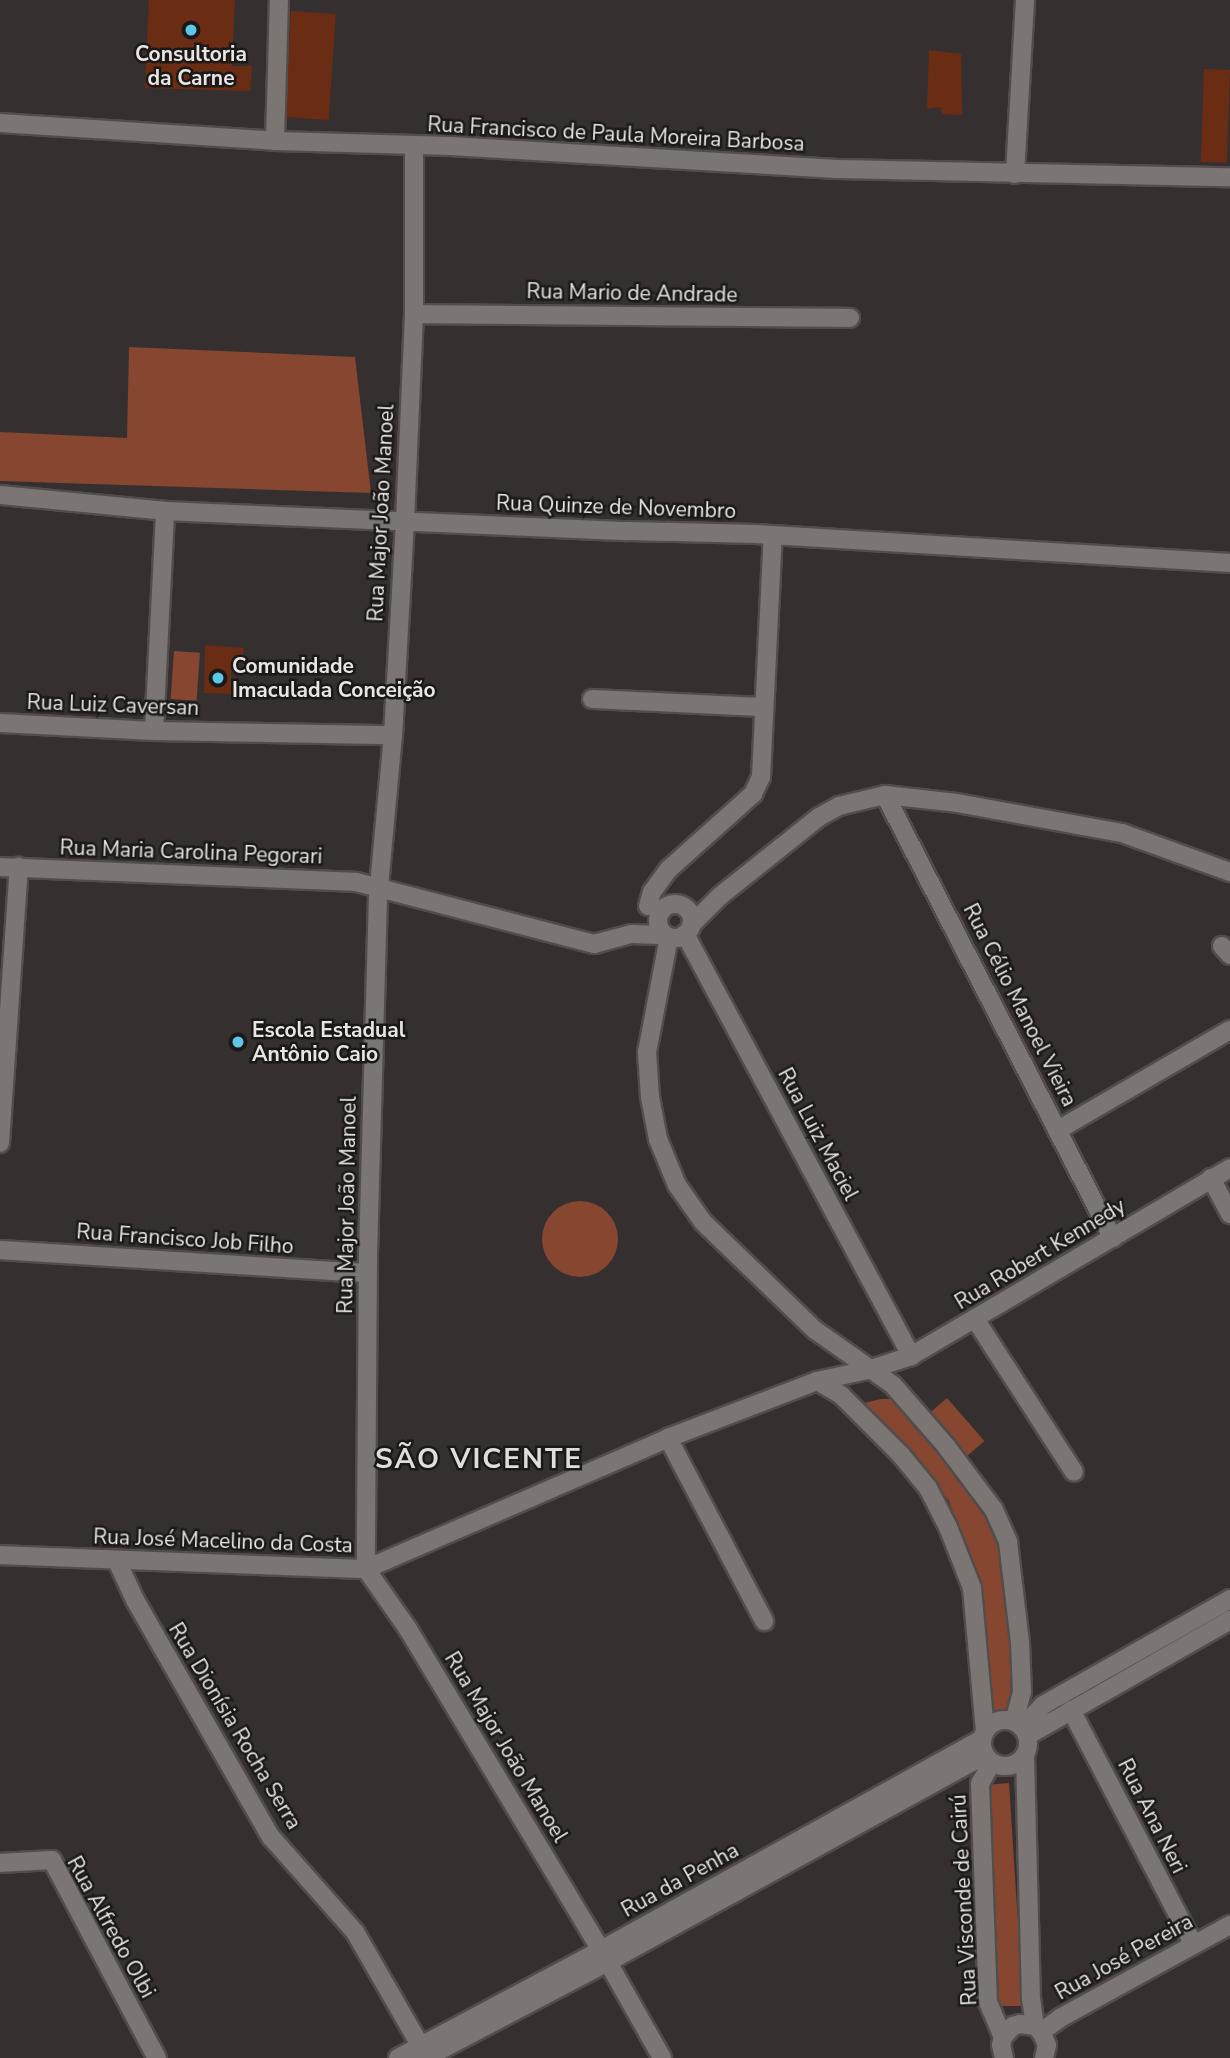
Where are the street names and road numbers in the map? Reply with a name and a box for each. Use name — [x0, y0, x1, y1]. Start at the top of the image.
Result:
street label: Rua Francisco de Paula Moreira Barbosa — [427, 112, 805, 156]
street label: Rua Mario de Andrade — [526, 279, 738, 307]
street label: Rua Major João Manoel — [363, 404, 399, 622]
street label: Rua Quinze de Novembro — [496, 490, 736, 524]
street label: Rua Luiz Caversan — [26, 689, 200, 721]
street label: Rua Maria Carolina Pegorari — [59, 835, 323, 869]
street label: Rua Célio Manoel Vieira — [958, 899, 1082, 1111]
street label: Rua Luiz Maciel — [773, 1063, 863, 1205]
street label: Rua Major João Manoel — [333, 1096, 361, 1314]
street label: Rua Robert Kennedy — [950, 1193, 1130, 1315]
street label: Rua Francisco Job Filho — [76, 1219, 294, 1259]
street label: Rua José Macelino da Costa — [93, 1524, 353, 1558]
street label: Rua Dionísia Rocha Serra — [163, 1618, 307, 1834]
street label: Rua Major João Manoel — [439, 1647, 573, 1847]
street label: Rua Ana Neri — [1112, 1754, 1192, 1878]
street label: Rua Visconde de Cairú — [946, 1794, 982, 2006]
street label: Rua da Penha — [617, 1837, 743, 1923]
street label: Rua Alfredo Olbi — [62, 1852, 160, 2002]
street label: Rua José Pereira — [1051, 1909, 1197, 2005]

